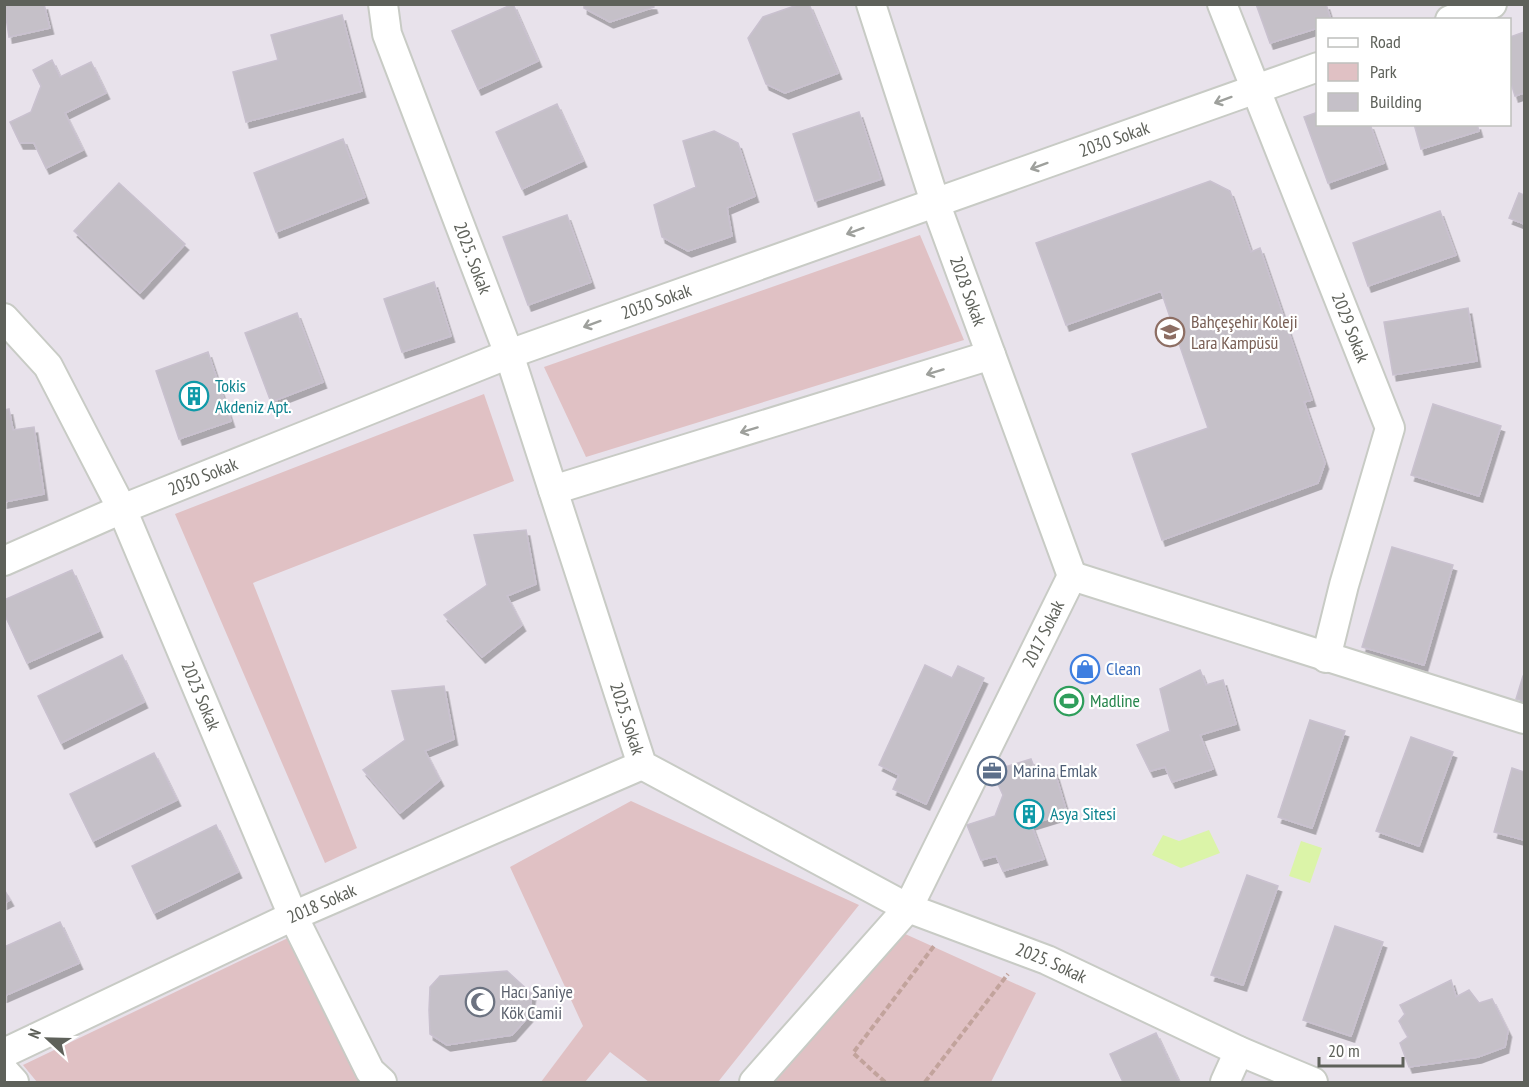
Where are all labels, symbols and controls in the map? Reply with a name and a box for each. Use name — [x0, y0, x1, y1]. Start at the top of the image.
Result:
legend — [1316, 18, 1511, 126]
text: Road — [1370, 30, 1401, 53]
text: Park — [1370, 60, 1397, 83]
text: Building — [1370, 90, 1422, 113]
one-way arrow — [1214, 96, 1233, 107]
street label: 2030 Sokak — [1076, 116, 1152, 162]
one-way arrow — [1030, 161, 1049, 172]
street label: 2025. Sokak — [449, 219, 497, 297]
one-way arrow — [846, 226, 865, 237]
street label: 2028 Sokak — [945, 253, 991, 329]
street label: 2030 Sokak — [618, 278, 694, 324]
street label: 2029 Sokak — [1327, 289, 1375, 366]
place label: Bahçeşehir Koleji Lara Kampüsü — [1191, 310, 1298, 354]
school or university icon: Bahçeşehir Koleji Lara Kampüsü — [1154, 316, 1186, 348]
one-way arrow — [583, 320, 602, 331]
one-way arrow — [926, 367, 945, 378]
place label: Tokis Akdeniz Apt. — [215, 374, 291, 418]
building icon: Tokis Akdeniz Apt. — [178, 380, 210, 412]
one-way arrow — [740, 425, 759, 436]
street label: 2030 Sokak — [164, 452, 241, 500]
street label: 2017 Sokak — [1017, 596, 1069, 671]
shop icon: Clean — [1069, 653, 1101, 685]
place label: Clean — [1106, 657, 1141, 680]
street label: 2023 Sokak — [176, 658, 226, 734]
street label: 2025. Sokak — [605, 679, 650, 758]
sports icon: Madline — [1053, 685, 1085, 717]
place label: Madline — [1090, 689, 1140, 712]
office icon: Marina Emlak — [976, 755, 1008, 787]
place label: Marina Emlak — [1013, 759, 1097, 782]
building icon: Asya Sitesi — [1013, 798, 1045, 830]
place label: Asya Sitesi — [1050, 802, 1116, 825]
street label: 2018 Sokak — [283, 878, 359, 928]
street label: 2025. Sokak — [1013, 937, 1090, 988]
place label: Hacı Saniye Kök Camii — [501, 980, 573, 1024]
mosque icon: Hacı Saniye Kök Camii — [464, 986, 496, 1018]
north arrow — [18, 1009, 78, 1069]
text: N — [23, 1026, 45, 1041]
scale bar — [1319, 1030, 1403, 1068]
text: 20 m — [1328, 1039, 1360, 1062]

